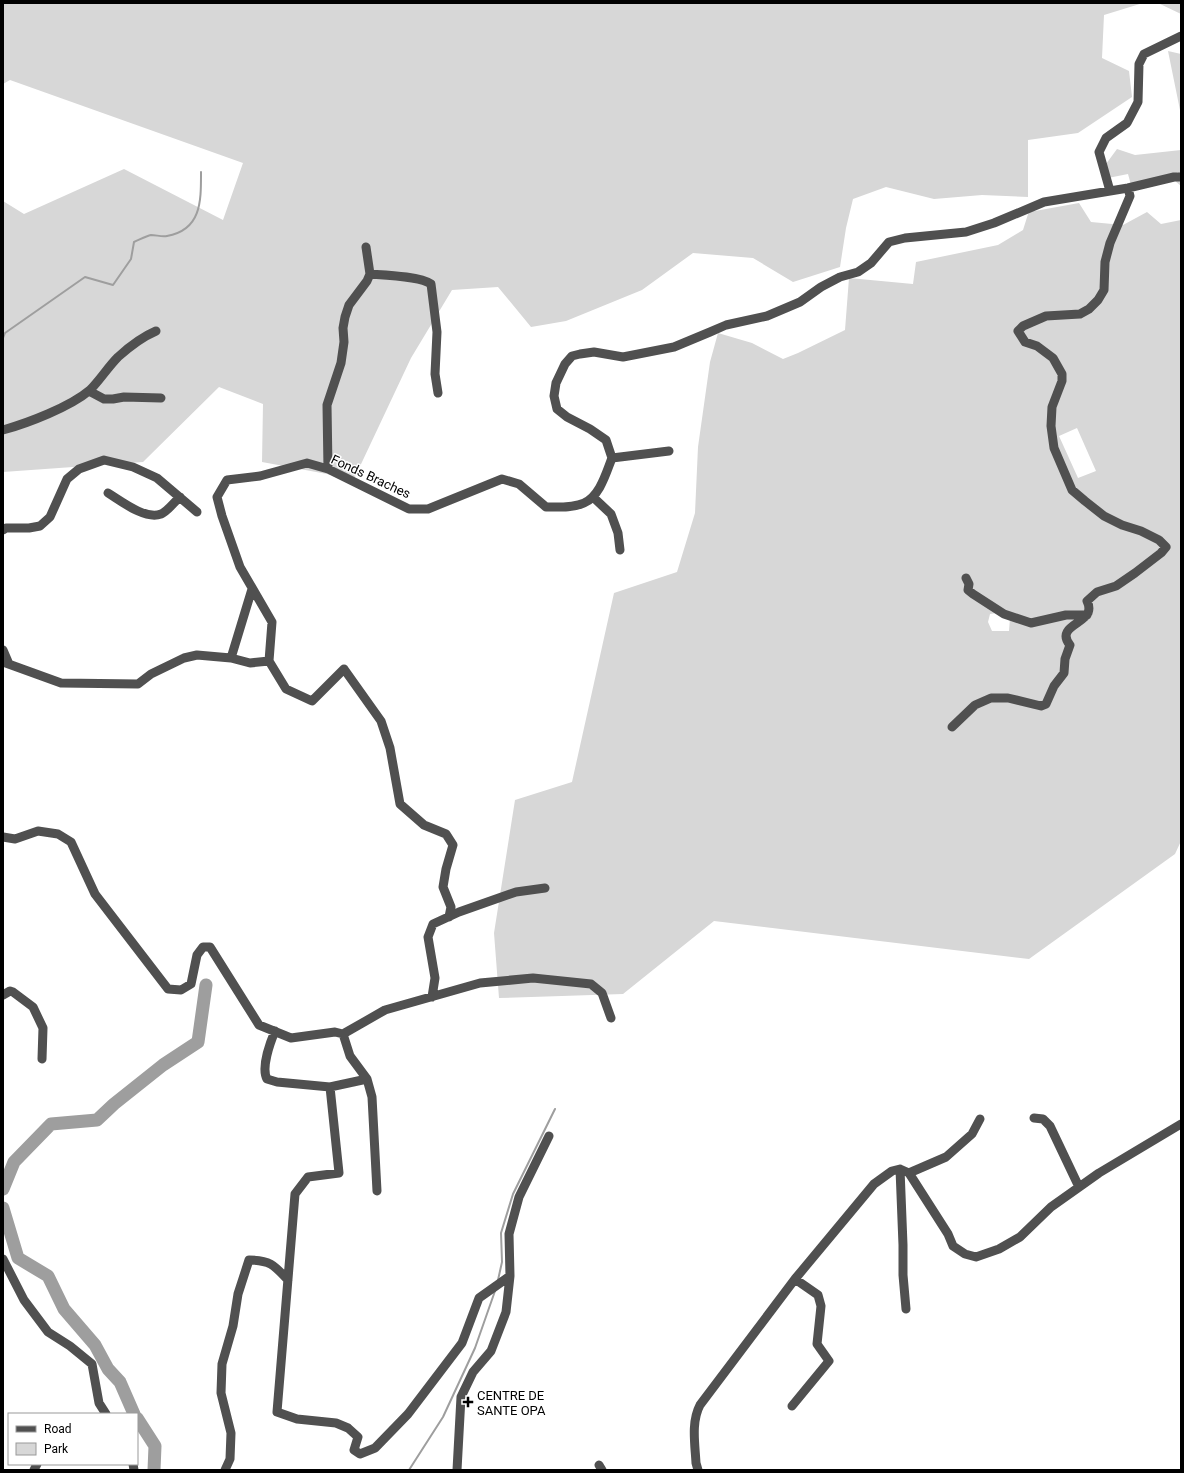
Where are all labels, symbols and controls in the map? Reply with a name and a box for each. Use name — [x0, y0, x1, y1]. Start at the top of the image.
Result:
street label: Fonds Braches — [329, 452, 413, 502]
place label: CENTRE DE SANTE OPA — [477, 1388, 546, 1418]
marker: CENTRE DE SANTE OPA — [462, 1396, 474, 1408]
legend — [8, 1413, 138, 1465]
text: Road — [44, 1422, 72, 1436]
text: Park — [44, 1442, 69, 1456]

